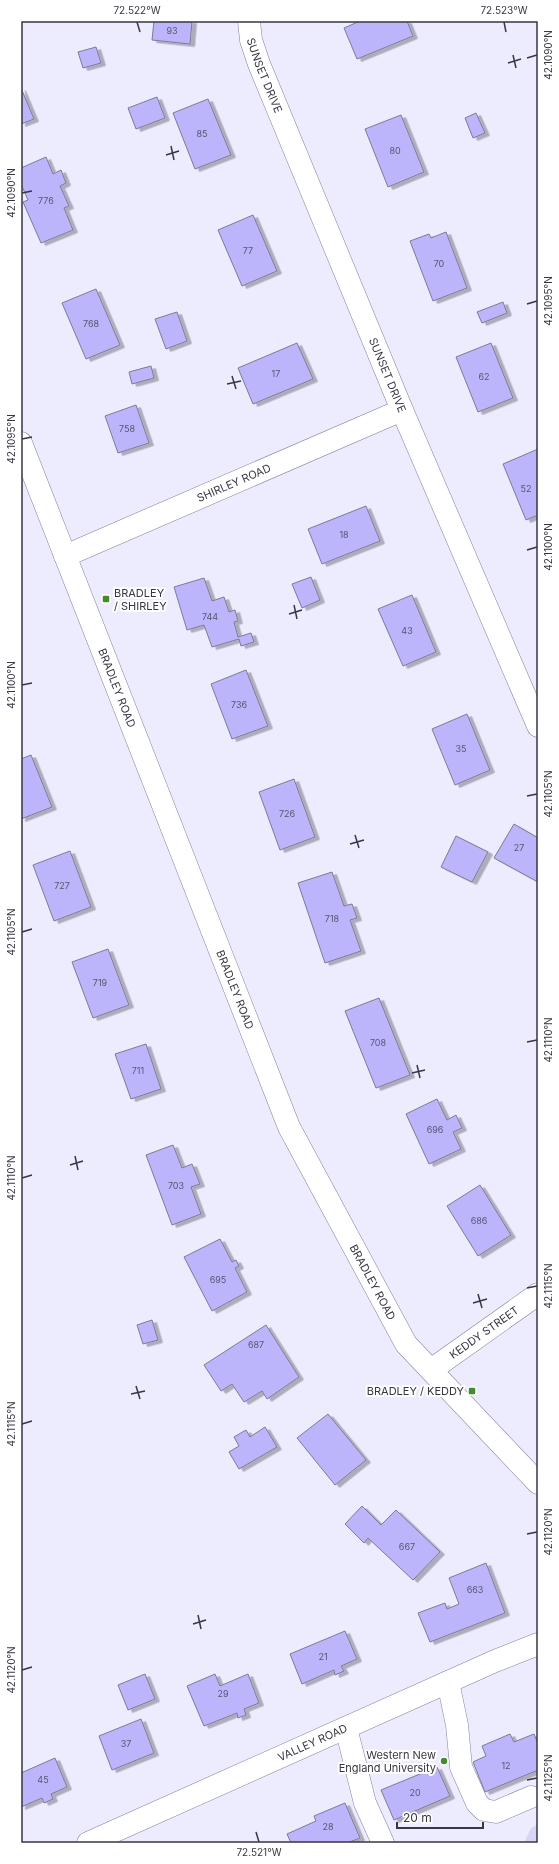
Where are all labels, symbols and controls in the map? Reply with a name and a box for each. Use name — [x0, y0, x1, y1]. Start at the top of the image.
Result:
text: 72.522°W — [113, 4, 161, 16]
text: 72.523°W — [480, 4, 528, 16]
house number: 93 — [166, 25, 178, 36]
text: 42.1090°N — [542, 30, 554, 80]
street label: SUNSET DRIVE — [244, 36, 285, 115]
house number: 85 — [196, 128, 208, 139]
house number: 80 — [389, 145, 401, 156]
text: 42.1090°N — [5, 168, 17, 218]
house number: 776 — [38, 195, 54, 206]
house number: 77 — [243, 245, 253, 256]
house number: 70 — [434, 258, 445, 269]
text: 42.1095°N — [542, 276, 554, 326]
house number: 768 — [83, 318, 99, 329]
street label: SUNSET DRIVE — [366, 336, 409, 415]
house number: 17 — [272, 368, 280, 379]
house number: 62 — [478, 371, 490, 382]
text: 42.1095°N — [5, 414, 17, 464]
house number: 758 — [119, 423, 135, 434]
street label: SHIRLEY ROAD — [195, 461, 273, 505]
house number: 52 — [521, 483, 531, 494]
text: 42.1100°N — [542, 523, 554, 571]
house number: 18 — [339, 529, 349, 540]
place label: BRADLEY / SHIRLEY — [114, 586, 167, 613]
marker: BRADLEY / SHIRLEY — [101, 594, 111, 604]
house number: 744 — [202, 611, 218, 622]
house number: 43 — [401, 625, 413, 636]
street label: BRADLEY ROAD — [95, 646, 139, 730]
text: 42.1100°N — [5, 661, 17, 709]
house number: 736 — [231, 699, 247, 710]
house number: 35 — [455, 743, 467, 754]
text: 42.1105°N — [542, 770, 554, 818]
house number: 726 — [279, 808, 295, 819]
house number: 27 — [514, 842, 524, 853]
house number: 727 — [54, 880, 70, 891]
text: 42.1105°N — [5, 908, 17, 956]
house number: 718 — [325, 913, 340, 924]
street label: BRADLEY ROAD — [213, 948, 257, 1031]
house number: 719 — [93, 977, 108, 988]
text: 42.1110°N — [542, 1017, 554, 1063]
house number: 708 — [370, 1037, 387, 1048]
house number: 711 — [132, 1065, 144, 1076]
house number: 696 — [427, 1124, 444, 1135]
text: 42.1110°N — [5, 1155, 17, 1201]
house number: 703 — [168, 1180, 185, 1191]
house number: 686 — [471, 1215, 488, 1226]
street label: BRADLEY ROAD — [347, 1242, 399, 1323]
text: 42.1115°N — [542, 1264, 554, 1308]
house number: 695 — [210, 1274, 226, 1285]
street label: KEDDY STREET — [447, 1303, 521, 1362]
house number: 687 — [248, 1339, 264, 1350]
place label: BRADLEY / KEDDY — [367, 1384, 465, 1398]
marker: BRADLEY / KEDDY — [467, 1386, 477, 1396]
text: 42.1115°N — [5, 1402, 17, 1446]
text: 42.1120°N — [542, 1508, 554, 1556]
house number: 667 — [399, 1541, 415, 1552]
house number: 663 — [467, 1584, 484, 1595]
text: 42.1120°N — [5, 1646, 17, 1694]
house number: 21 — [318, 1651, 328, 1662]
house number: 29 — [217, 1688, 229, 1699]
street label: VALLEY ROAD — [276, 1721, 350, 1764]
house number: 37 — [121, 1738, 131, 1749]
place label: Western New England University — [339, 1748, 436, 1775]
text: 42.1125°N — [542, 1755, 554, 1801]
marker: Western New England University — [439, 1756, 449, 1766]
house number: 12 — [501, 1760, 511, 1771]
house number: 45 — [37, 1774, 49, 1785]
house number: 20 — [409, 1787, 421, 1798]
scale bar — [397, 1804, 483, 1830]
text: 20 m — [403, 1810, 432, 1825]
house number: 28 — [322, 1821, 334, 1832]
text: 72.521°W — [236, 1846, 282, 1858]

